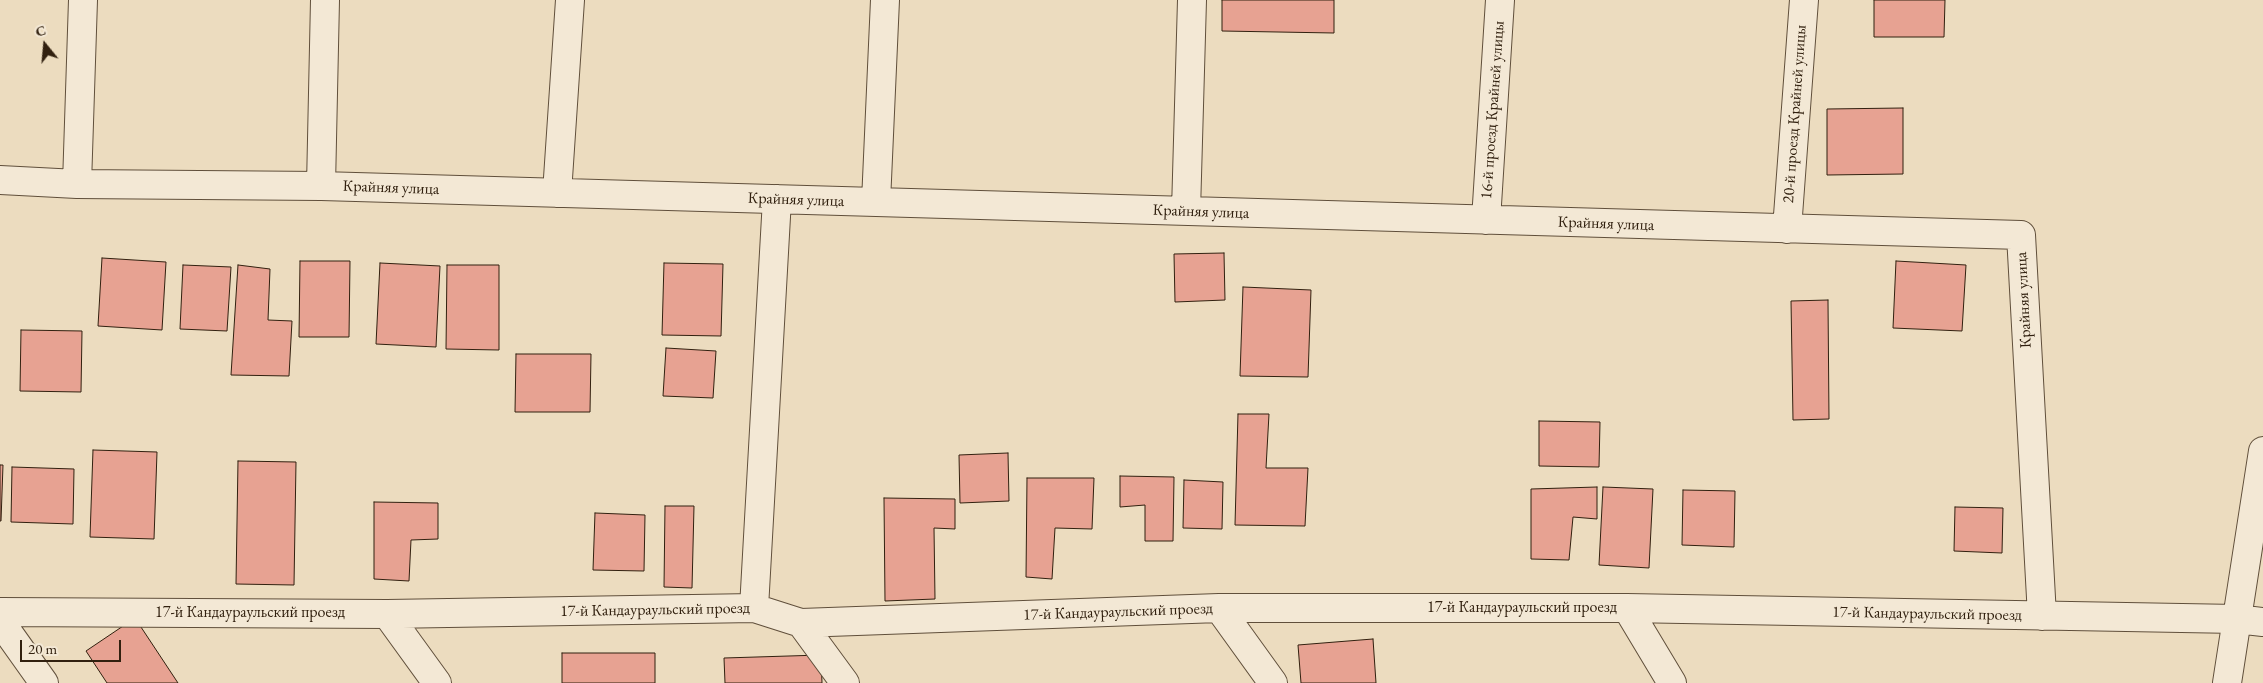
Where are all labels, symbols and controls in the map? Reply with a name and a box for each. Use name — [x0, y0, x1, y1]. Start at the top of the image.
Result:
north arrow — [20, 20, 70, 70]
street label: 16-й проезд Крайней улицы — [1477, 20, 1509, 200]
text: С — [33, 21, 48, 41]
street label: 20-й проезд Крайней улицы — [1779, 24, 1811, 204]
street label: Крайняя улица — [342, 177, 440, 199]
street label: Крайняя улица — [747, 189, 845, 211]
street label: Крайняя улица — [1152, 201, 1250, 223]
street label: Крайняя улица — [1557, 213, 1655, 235]
street label: Крайняя улица — [2012, 251, 2036, 349]
street label: 17-й Кандаураульский проезд — [1427, 598, 1617, 618]
street label: 17-й Кандаураульский проезд — [560, 599, 750, 621]
street label: 17-й Кандаураульский проезд — [1023, 599, 1213, 625]
street label: 17-й Кандаураульский проезд — [155, 603, 345, 623]
street label: 17-й Кандаураульский проезд — [1832, 603, 2022, 625]
scale bar — [22, 630, 124, 662]
text: 20 m — [28, 639, 57, 658]

